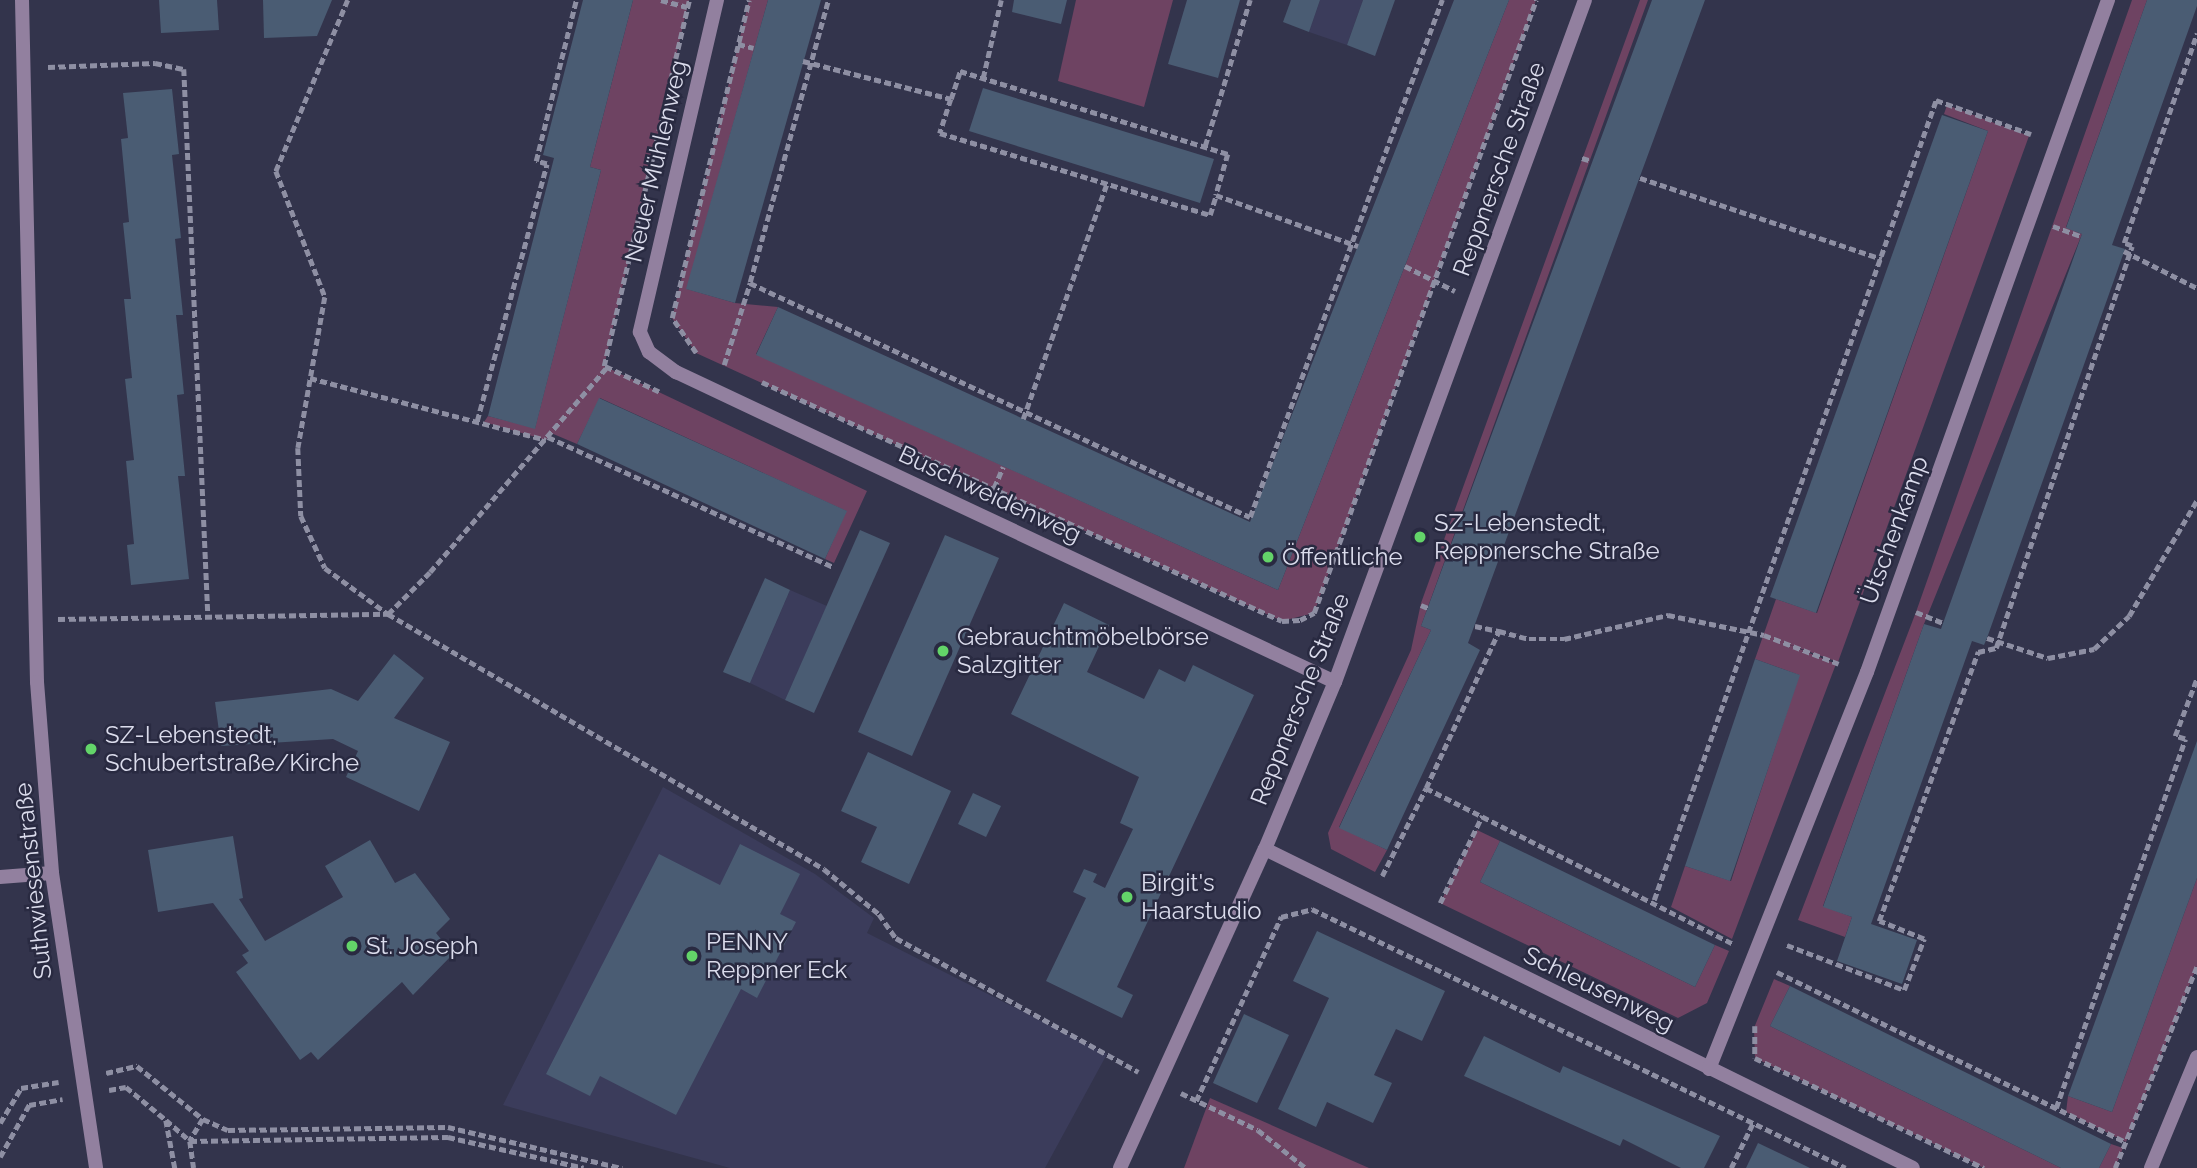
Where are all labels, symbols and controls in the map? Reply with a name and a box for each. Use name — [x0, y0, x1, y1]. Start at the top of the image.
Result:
street label: Neuer Mühlenweg — [619, 57, 693, 265]
street label: Reppnersche Straße — [1447, 58, 1551, 280]
street label: Buschweidenweg — [894, 439, 1086, 549]
street label: Ütschenkamp — [1854, 452, 1934, 608]
place label: SZ-Lebenstedt, Reppnersche Straße — [1434, 509, 1660, 565]
marker: SZ-Lebenstedt, Reppnersche Straße — [1412, 529, 1428, 545]
place label: Öffentliche — [1282, 543, 1403, 571]
marker: Öffentliche — [1260, 549, 1276, 565]
street label: Reppnersche Straße — [1244, 589, 1356, 809]
place label: Gebrauchtmöbelbörse Salzgitter — [957, 623, 1209, 679]
marker: Gebrauchtmöbelbörse Salzgitter — [935, 643, 951, 659]
place label: SZ-Lebenstedt, Schubertstraße/Kirche — [105, 721, 359, 777]
marker: SZ-Lebenstedt, Schubertstraße/Kirche — [83, 741, 99, 757]
street label: Suthwiesenstraße — [8, 781, 58, 981]
place label: Birgit's Haarstudio — [1141, 869, 1262, 925]
marker: Birgit's Haarstudio — [1119, 889, 1135, 905]
place label: PENNY Reppner Eck — [706, 928, 848, 984]
place label: St. Joseph — [366, 932, 479, 960]
marker: St. Joseph — [344, 938, 360, 954]
street label: Schleusenweg — [1519, 940, 1679, 1038]
marker: PENNY Reppner Eck — [684, 948, 700, 964]

